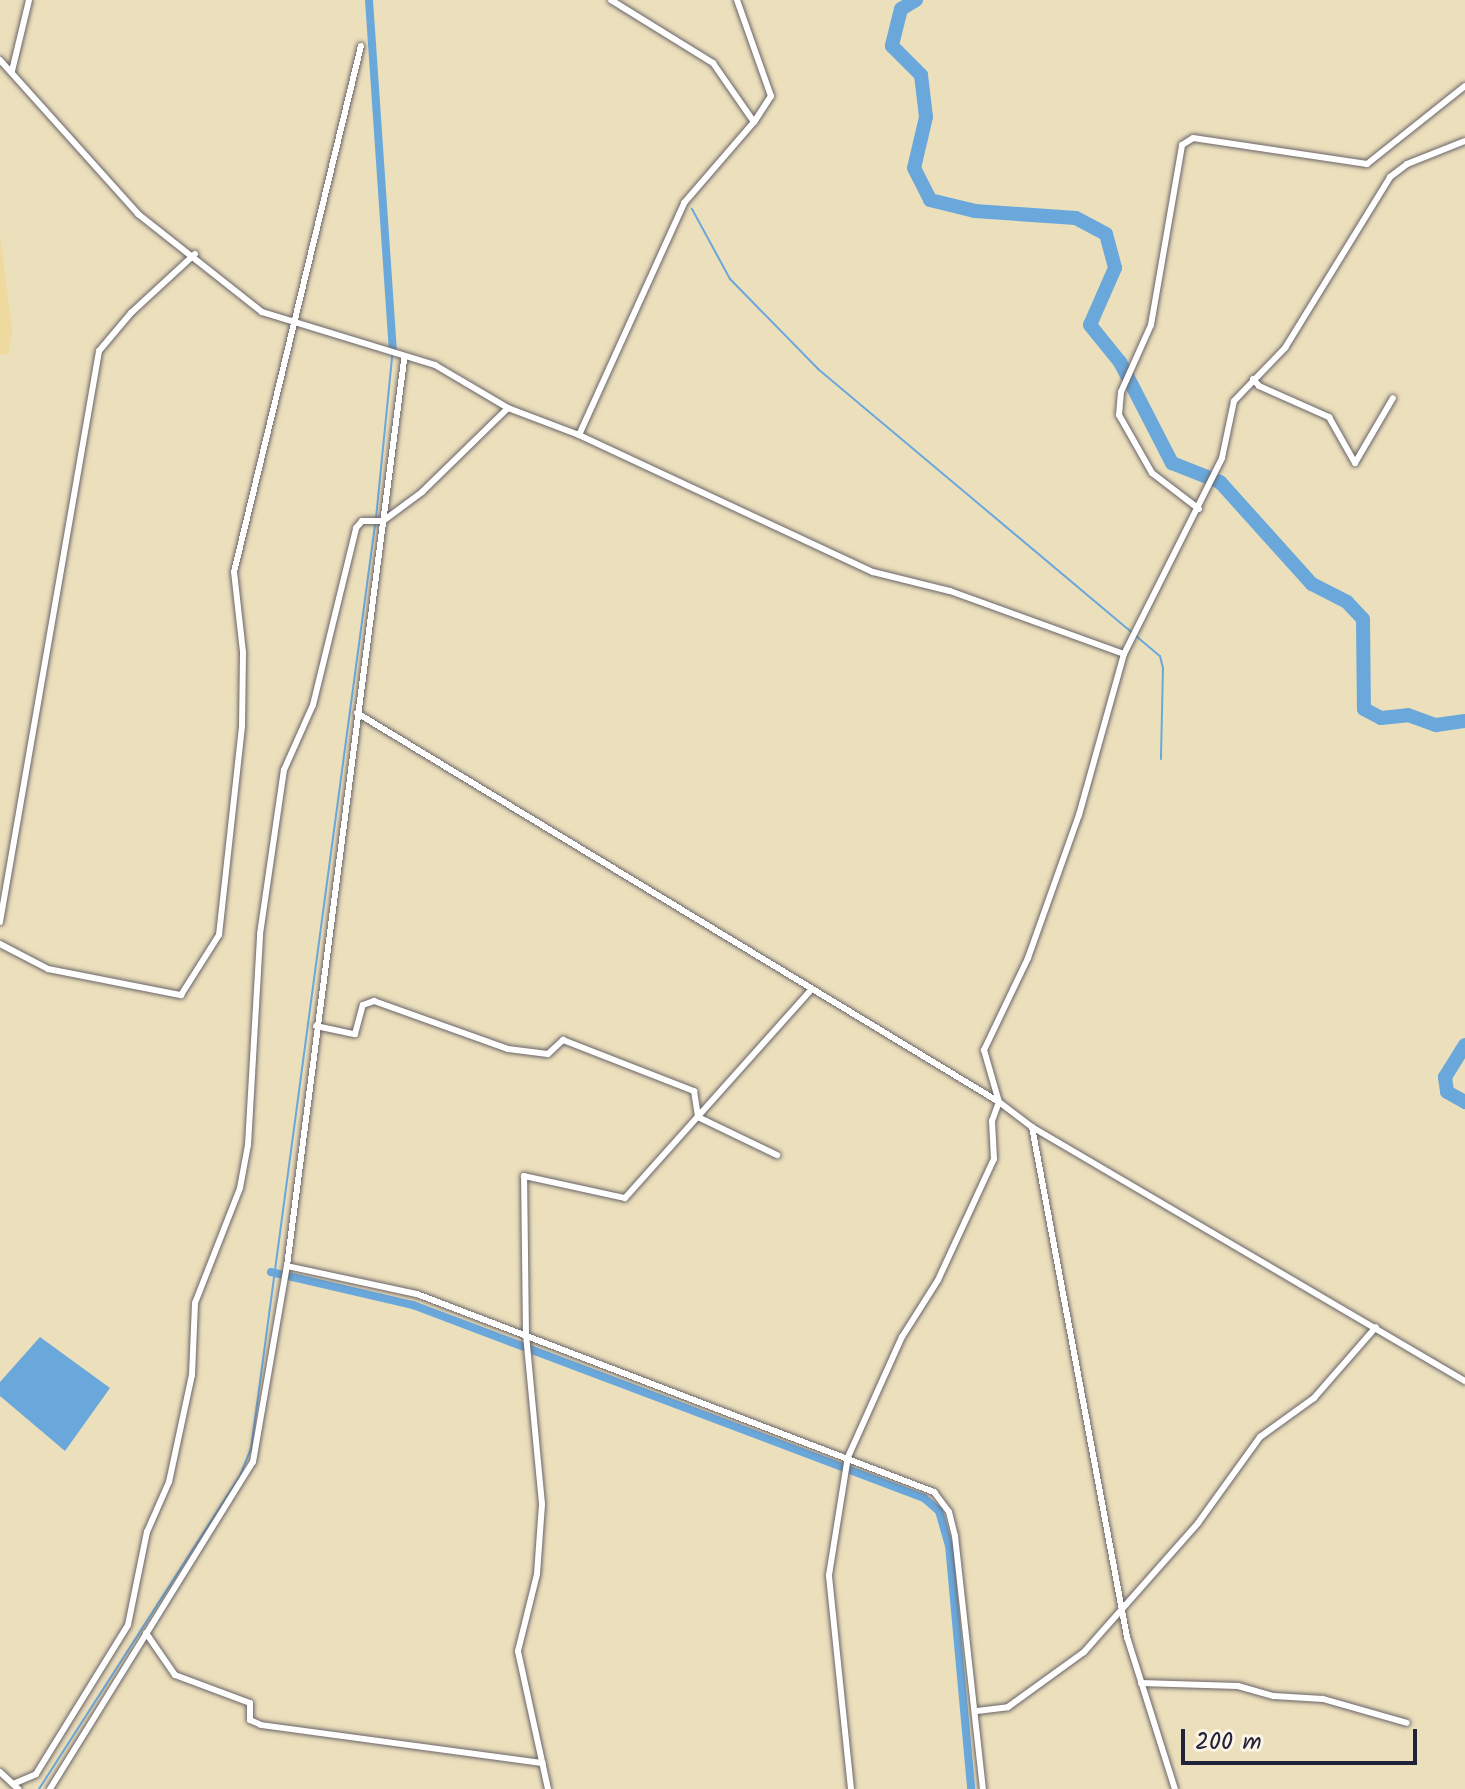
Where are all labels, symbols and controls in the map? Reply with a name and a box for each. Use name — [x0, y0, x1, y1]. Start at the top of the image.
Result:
scale bar — [1185, 1713, 1421, 1763]
text: 200 m — [1195, 1723, 1262, 1762]

